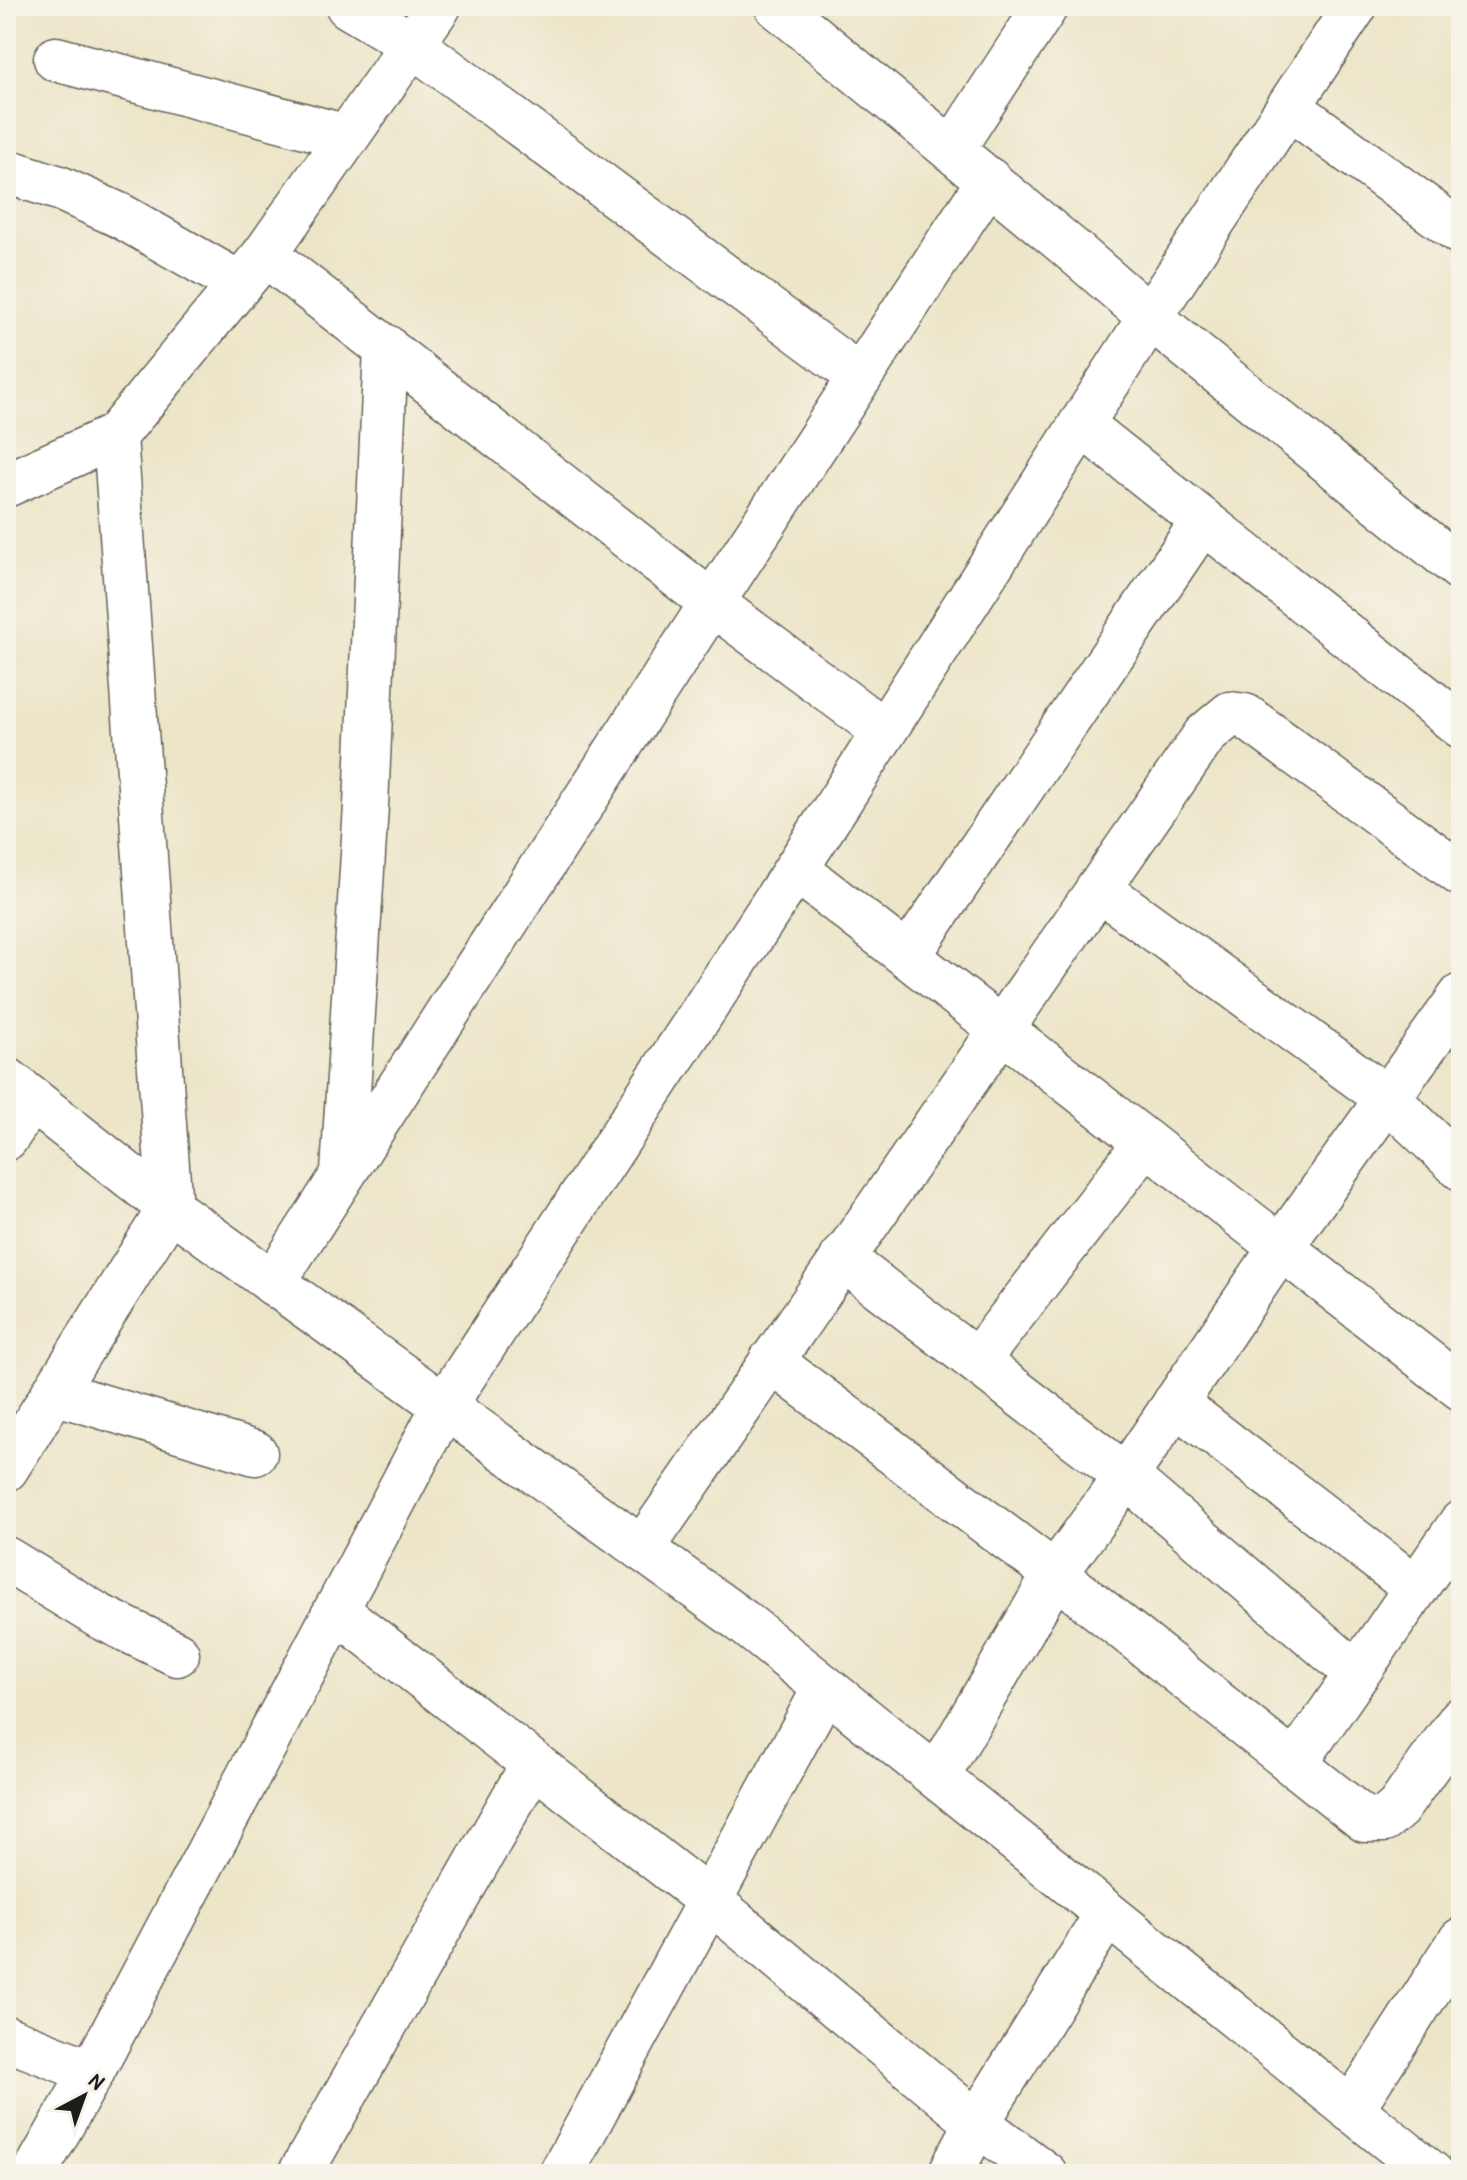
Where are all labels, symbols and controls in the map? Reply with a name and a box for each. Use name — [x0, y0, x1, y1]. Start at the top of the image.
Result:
north arrow — [44, 2056, 124, 2136]
text: N — [83, 2066, 112, 2096]

